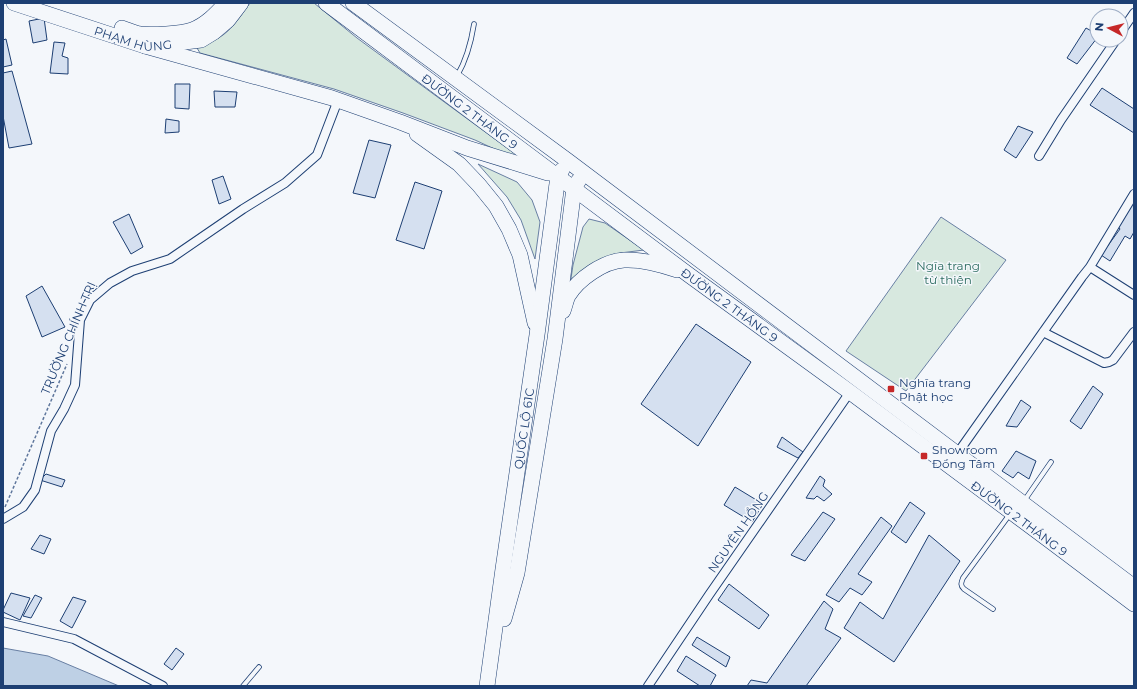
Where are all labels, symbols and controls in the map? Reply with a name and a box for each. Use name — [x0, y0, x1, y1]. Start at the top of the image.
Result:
north arrow — [1089, 8, 1129, 48]
street label: PHẠM HÙNG — [93, 22, 173, 54]
text: N — [1092, 22, 1107, 32]
street label: ĐƯỜNG 2 THÁNG 9 — [419, 70, 521, 152]
park label: Ngĩa trang từ thiện — [916, 258, 980, 287]
street label: ĐƯỜNG 2 THÁNG 9 — [678, 264, 781, 345]
street label: TRƯỜNG CHÍNH TRỊ — [37, 279, 99, 397]
place label: Nghĩa trang Phật học — [899, 375, 971, 404]
marker: Nghĩa trang Phật học — [886, 384, 896, 394]
street label: QUỐC LỘ 61C — [510, 387, 537, 470]
place label: Showroom Đồng Tâm — [932, 442, 998, 471]
marker: Showroom Đồng Tâm — [919, 451, 929, 461]
street label: ĐƯỜNG 2 THÁNG 9 — [968, 477, 1071, 559]
street label: NGUYÊN HỒNG — [704, 489, 772, 575]

